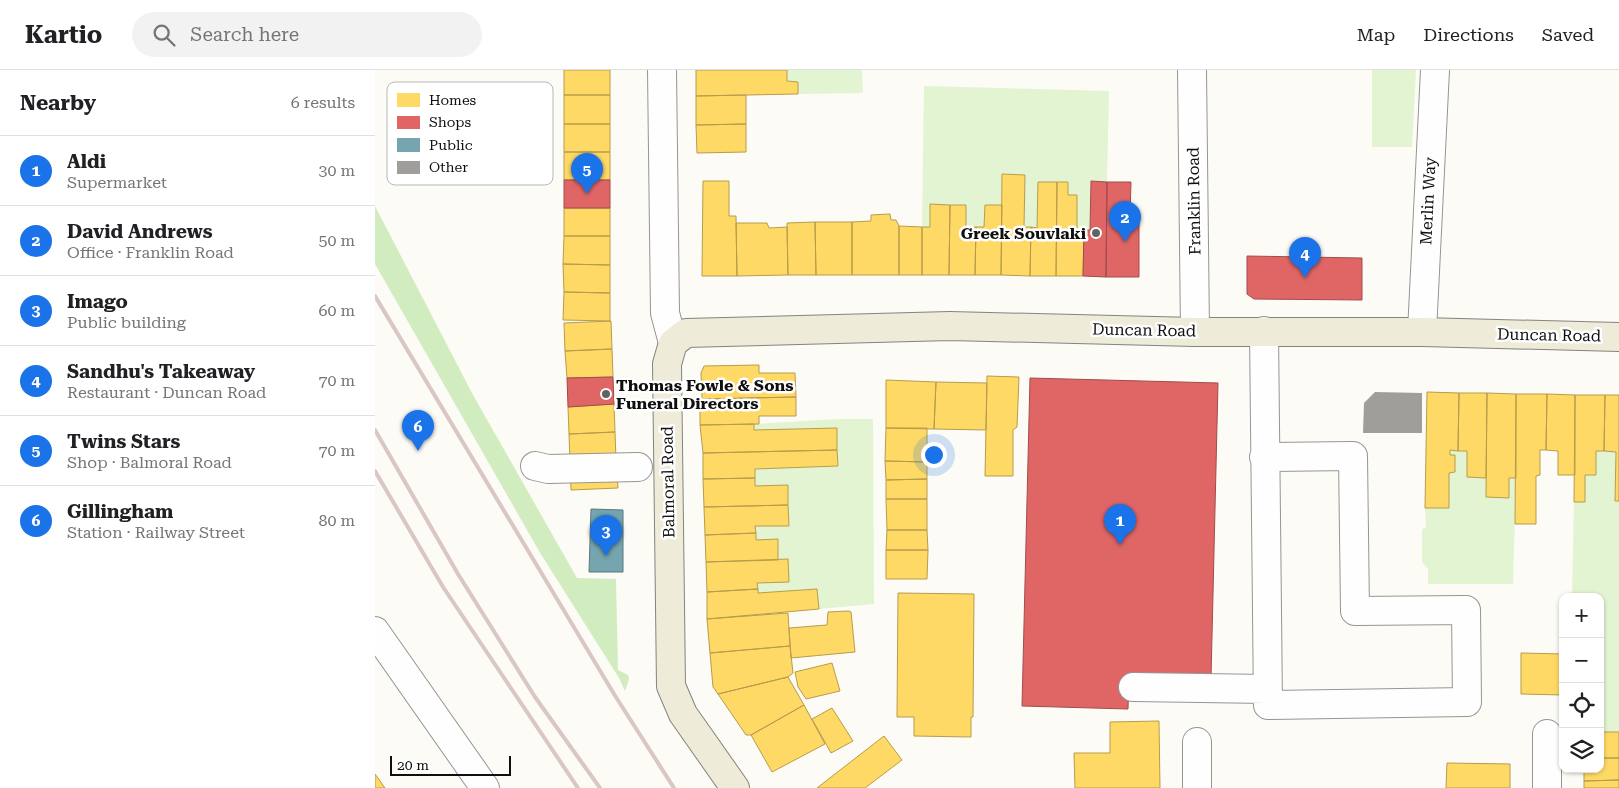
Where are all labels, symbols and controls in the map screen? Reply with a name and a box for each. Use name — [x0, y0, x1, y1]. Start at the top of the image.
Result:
search box — [132, 12, 482, 57]
text: Kartio — [25, 21, 102, 49]
icon: search — [150, 21, 178, 49]
text: Search here — [190, 23, 299, 46]
text: Map — [1357, 24, 1395, 45]
text: Directions — [1423, 24, 1514, 45]
text: Saved — [1542, 24, 1594, 45]
legend — [387, 82, 553, 185]
text: Nearby — [20, 91, 96, 115]
text: Homes — [429, 92, 477, 108]
text: 6 results — [291, 93, 355, 112]
text: Shops — [429, 114, 472, 130]
text: Public — [429, 137, 473, 153]
street label: Franklin Road — [1184, 147, 1204, 255]
text: Aldi — [67, 150, 106, 173]
pin: 5 — [571, 153, 603, 194]
street label: Merlin Way — [1416, 156, 1440, 246]
text: Other — [429, 159, 468, 175]
text: 1 — [32, 161, 40, 180]
text: 30 m — [318, 161, 355, 180]
text: Supermarket — [67, 173, 167, 192]
pin: 2 — [1109, 201, 1141, 242]
text: David Andrews — [67, 220, 212, 243]
place label: Greek Souvlaki — [961, 224, 1087, 243]
marker: Greek Souvlaki — [1090, 227, 1102, 239]
text: 2 — [32, 231, 40, 250]
text: 50 m — [318, 231, 355, 250]
pin: 4 — [1289, 237, 1321, 278]
text: Office · Franklin Road — [67, 243, 234, 262]
text: Imago — [67, 290, 128, 313]
text: 3 — [32, 301, 40, 320]
text: 60 m — [318, 301, 355, 320]
text: Public building — [67, 313, 186, 332]
street label: Duncan Road — [1092, 320, 1196, 340]
street label: Duncan Road — [1497, 325, 1601, 345]
text: Sandhu's Takeaway — [67, 360, 255, 383]
text: 4 — [32, 371, 40, 390]
text: 70 m — [318, 371, 355, 390]
place label: Thomas Fowle & Sons Funeral Directors — [616, 376, 794, 413]
text: Restaurant · Duncan Road — [67, 383, 266, 402]
marker: Thomas Fowle & Sons Funeral Directors — [600, 388, 612, 400]
pin: 6 — [402, 410, 434, 451]
street label: Balmoral Road — [658, 426, 678, 538]
text: Twins Stars — [67, 430, 180, 453]
text: 5 — [32, 441, 40, 460]
text: 70 m — [318, 441, 355, 460]
your location — [921, 442, 947, 468]
text: Shop · Balmoral Road — [67, 453, 232, 472]
text: Gillingham — [67, 500, 173, 523]
pin: 1 — [1104, 504, 1136, 545]
text: 6 — [32, 511, 40, 530]
text: 80 m — [318, 511, 355, 530]
pin: 3 — [590, 515, 622, 556]
text: Station · Railway Street — [67, 523, 245, 542]
map controls — [1559, 593, 1604, 773]
button: + — [1559, 593, 1604, 638]
button: − — [1559, 638, 1604, 683]
button: locate — [1559, 683, 1604, 728]
button: layers — [1559, 728, 1604, 773]
scale bar — [390, 753, 511, 776]
text: 20 m — [397, 757, 429, 773]

